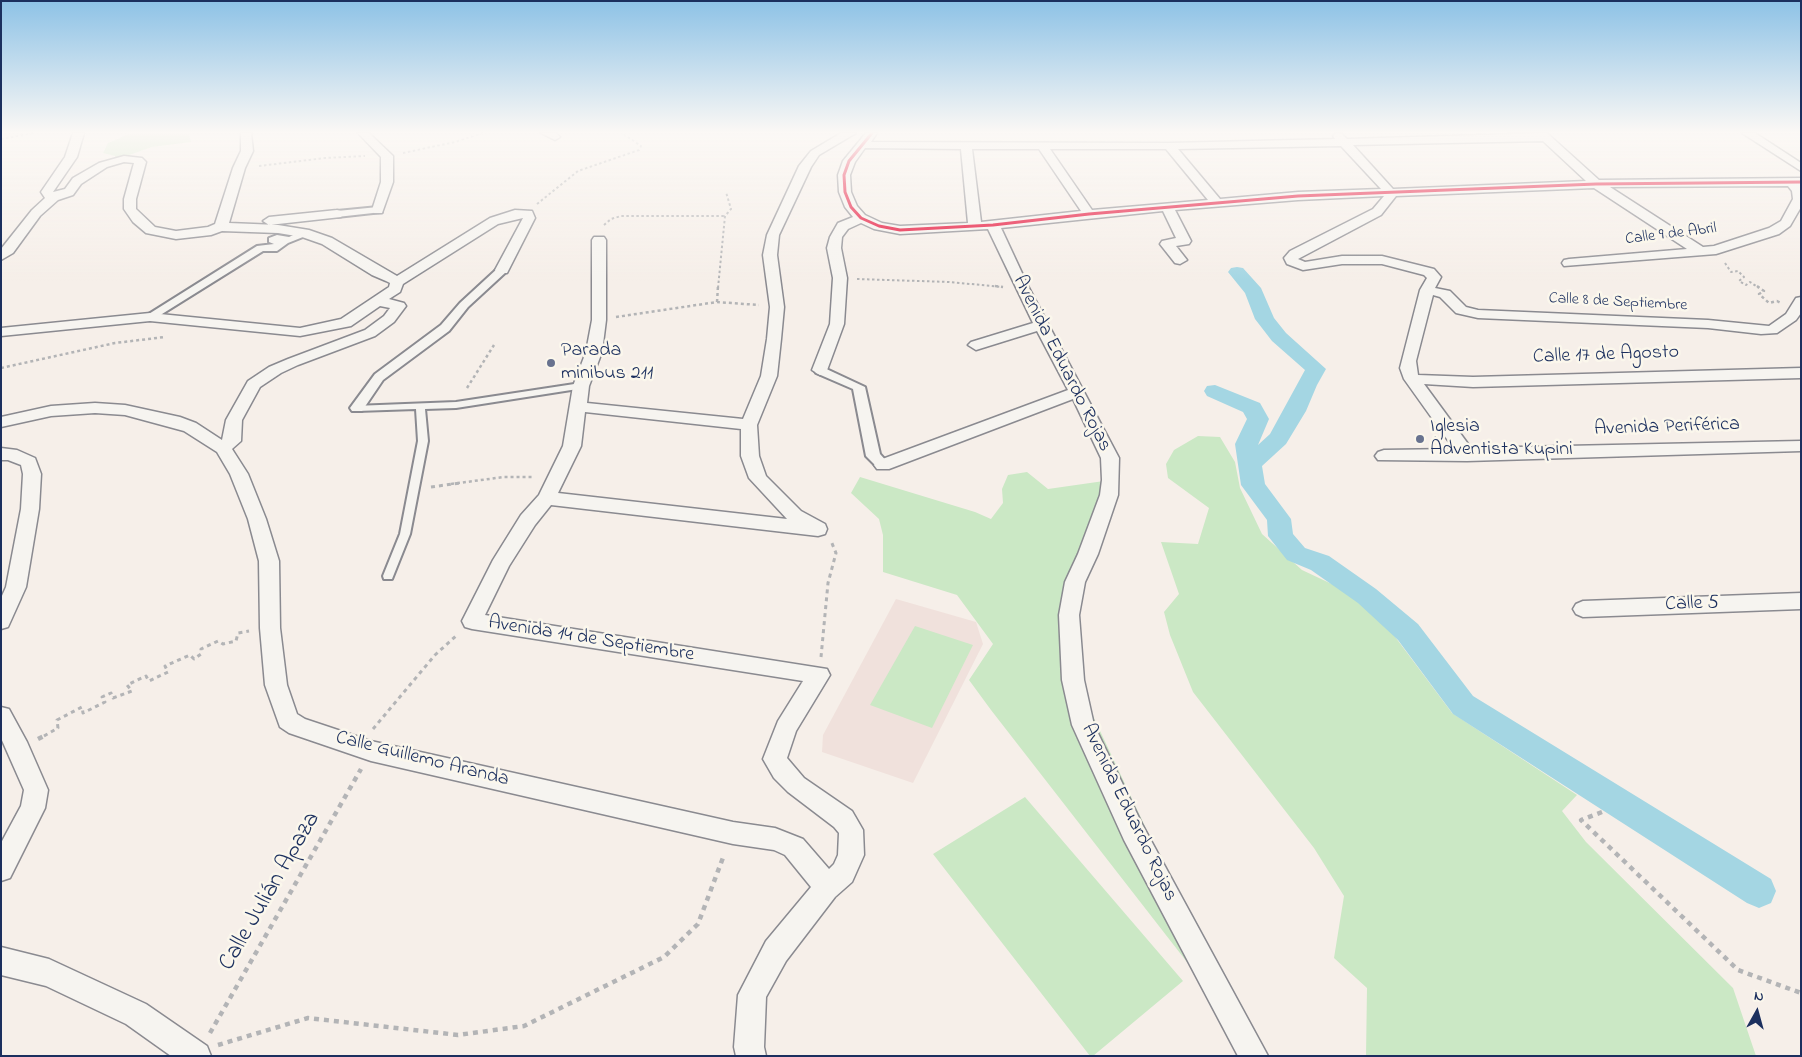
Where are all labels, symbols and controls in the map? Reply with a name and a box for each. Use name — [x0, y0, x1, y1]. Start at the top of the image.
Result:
street label: Calle 9 de Abril — [1624, 220, 1718, 250]
street label: Avenida Eduardo Rojas — [1006, 272, 1116, 456]
street label: Calle 8 de Septiembre — [1548, 290, 1688, 316]
place label: Parada minibus 211 — [561, 340, 653, 387]
street label: Calle 17 de Agosto — [1532, 341, 1680, 371]
marker: Parada minibus 211 — [545, 357, 557, 369]
street label: Avenida Periférica — [1594, 413, 1740, 443]
place label: Iglesia Adventista Kupini — [1430, 416, 1573, 463]
marker: Iglesia Adventista Kupini — [1414, 433, 1426, 445]
street label: Calle 5 — [1665, 592, 1719, 618]
street label: Avenida 14 de Septiembre — [486, 612, 696, 668]
street label: Avenida Eduardo Rojas — [1075, 720, 1181, 906]
street label: Calle Guillemo Aranda — [333, 727, 511, 793]
street label: Calle Julián Apaza — [214, 808, 328, 976]
text: N — [1753, 986, 1765, 1008]
north arrow — [1732, 987, 1782, 1037]

